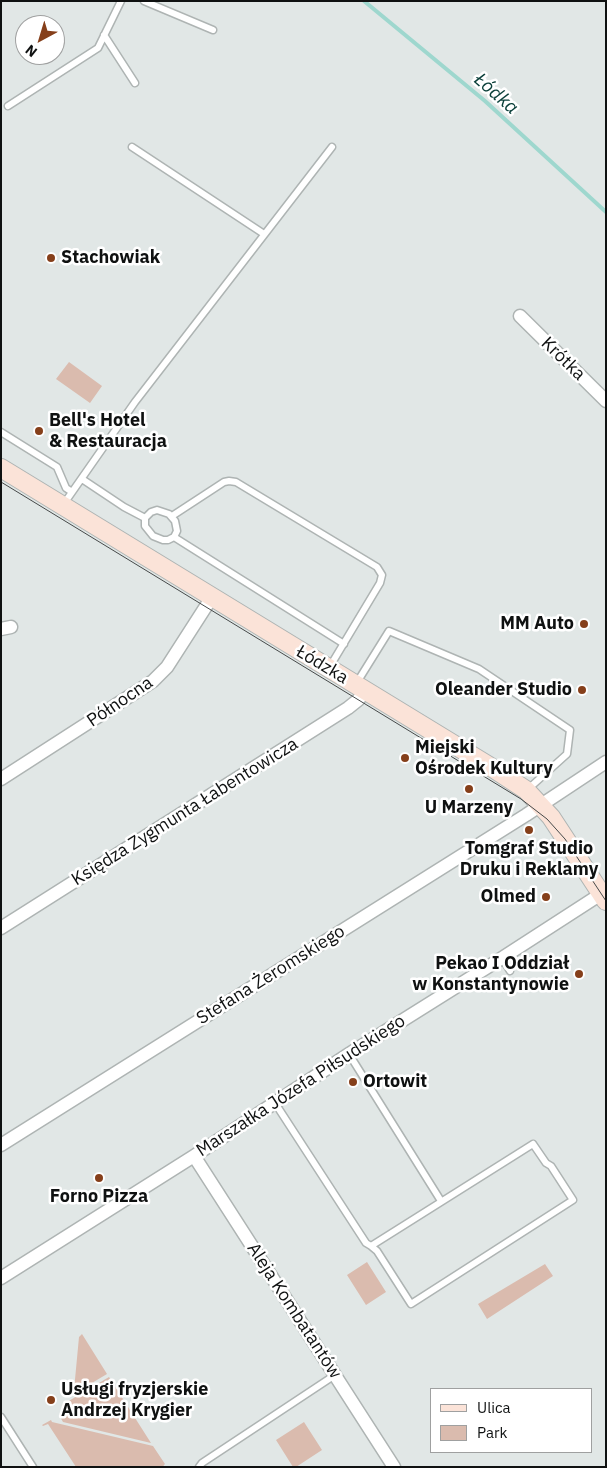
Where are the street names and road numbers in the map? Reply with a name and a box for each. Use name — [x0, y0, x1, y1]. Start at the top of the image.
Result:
street label: Krótka — [536, 333, 590, 385]
street label: Łódzka — [292, 641, 352, 689]
street label: Północna — [83, 672, 157, 732]
street label: Księdza Zygmunta Łabentowicza — [68, 733, 302, 891]
street label: Stefana Żeromskiego — [193, 921, 349, 1029]
street label: Marszałka Józefa Piłsudskiego — [193, 1010, 409, 1162]
street label: Aleja Kombatantów — [242, 1239, 346, 1383]

